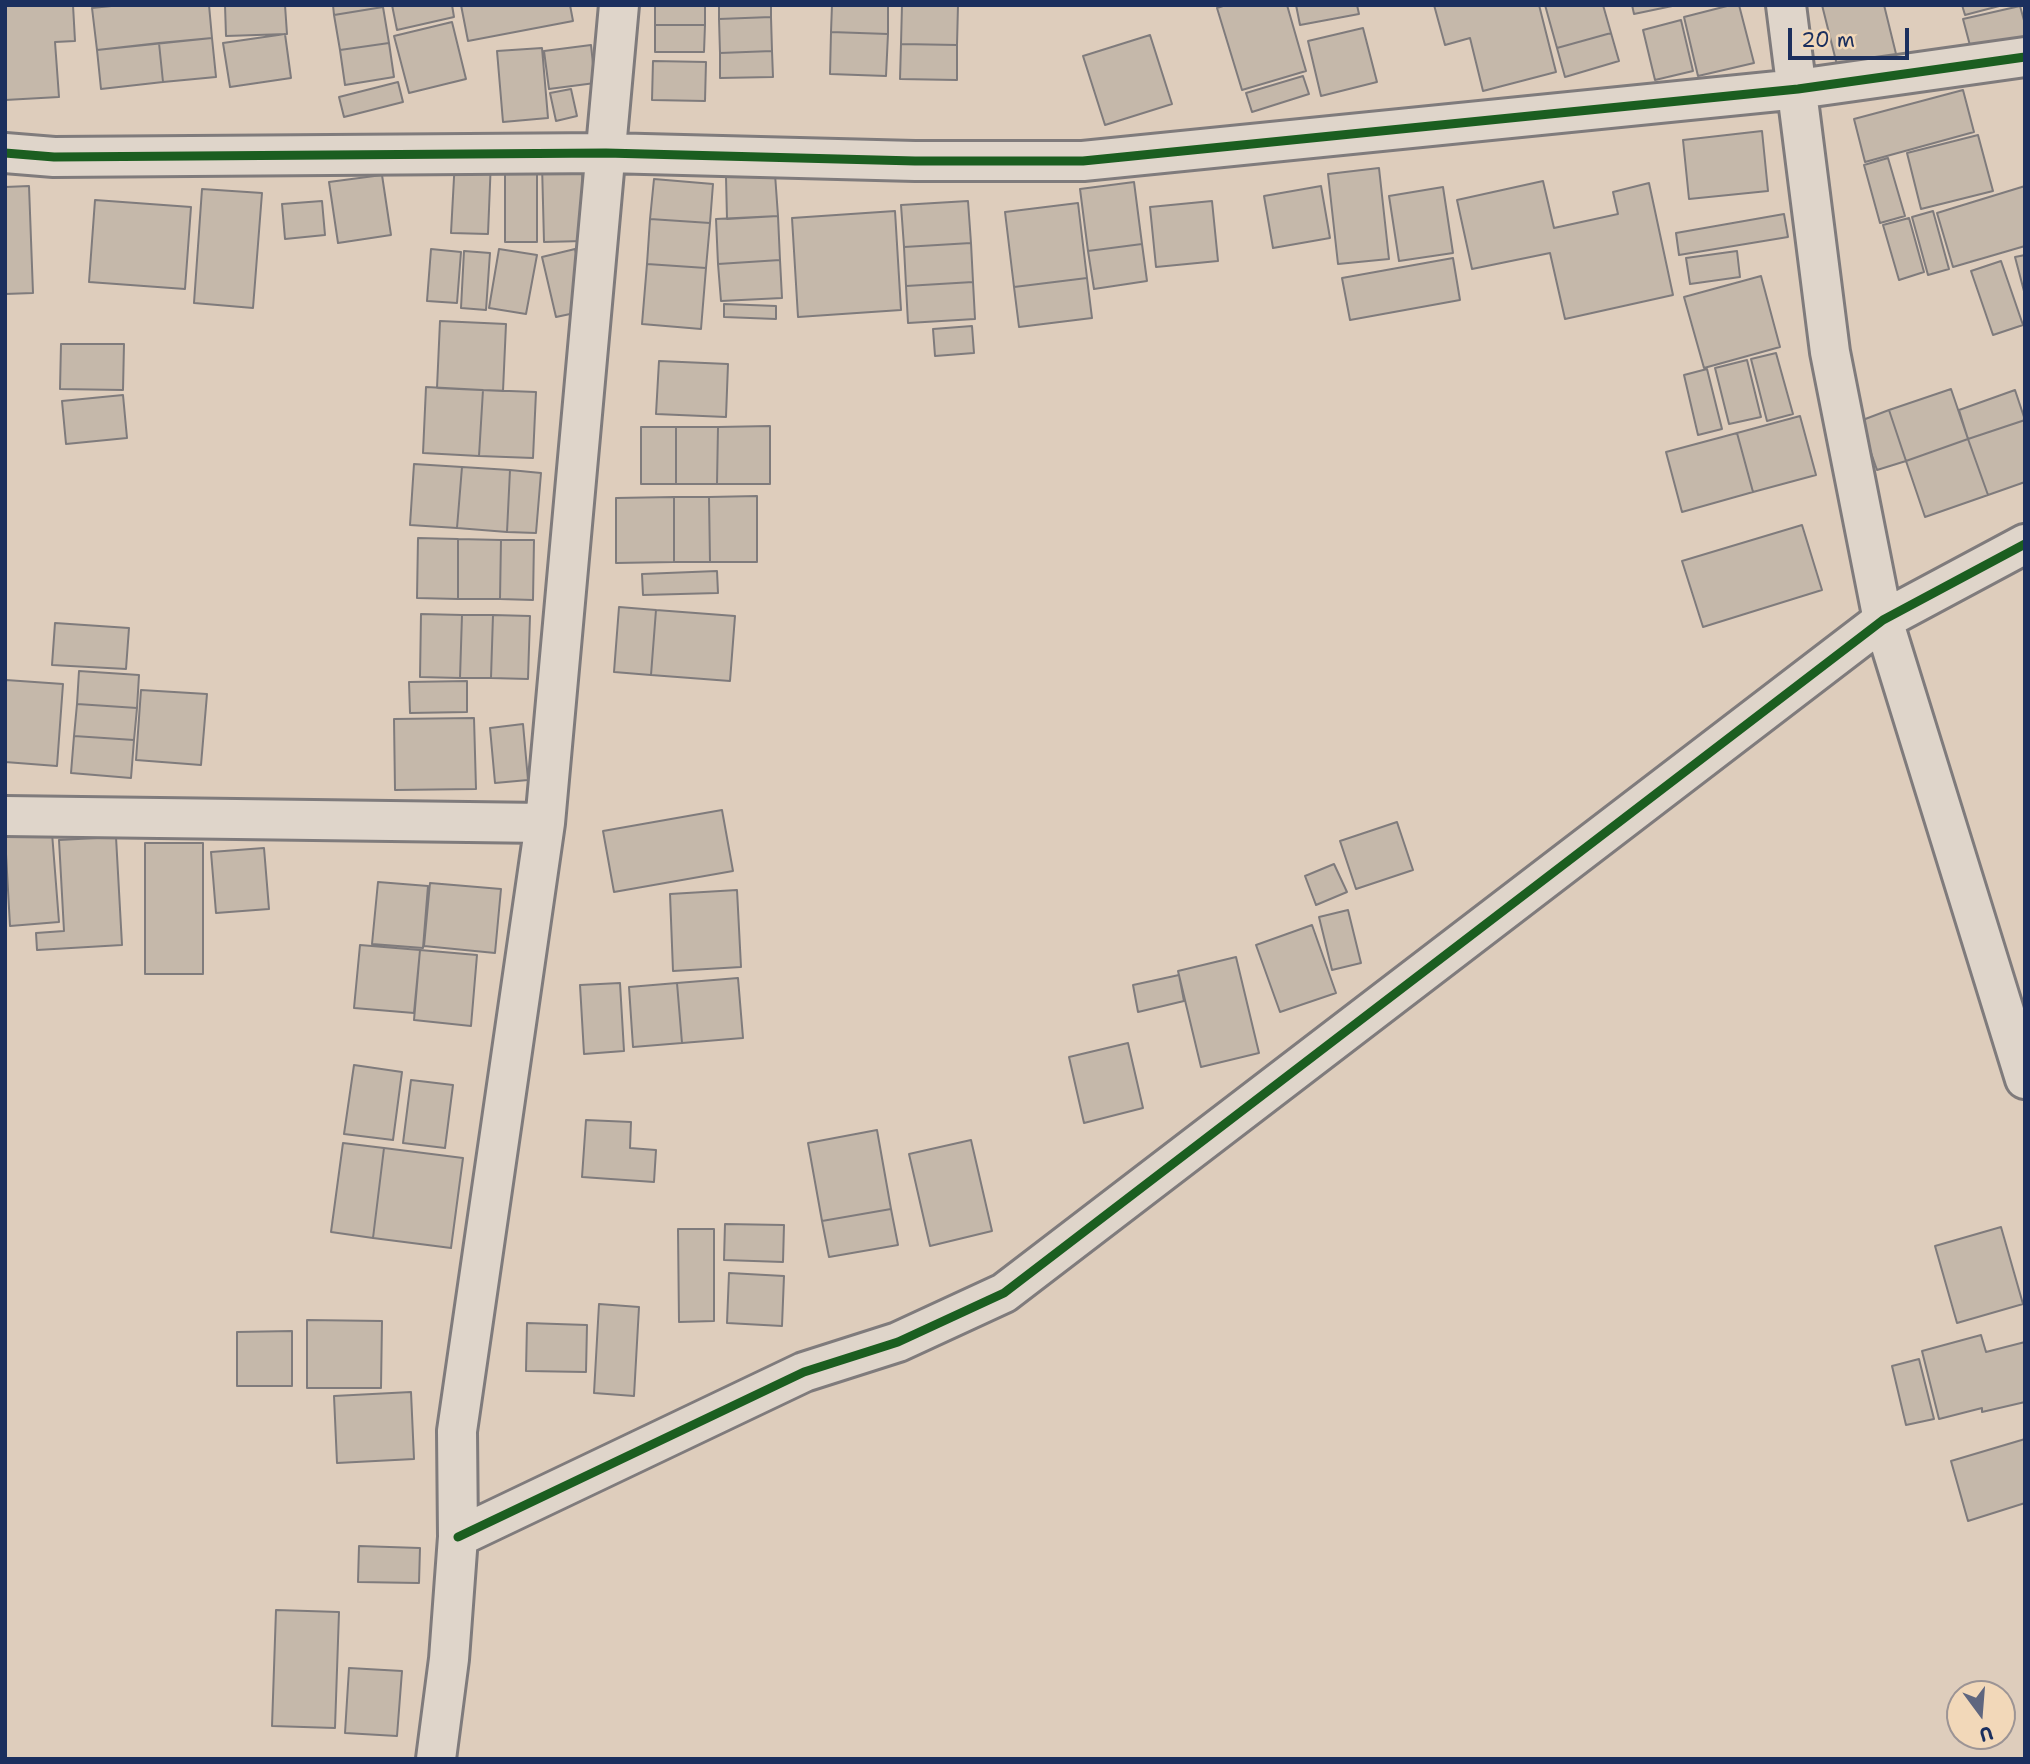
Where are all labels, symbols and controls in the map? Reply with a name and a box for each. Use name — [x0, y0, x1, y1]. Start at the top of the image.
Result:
scale bar — [1792, 14, 1913, 58]
text: 20 m — [1801, 26, 1855, 54]
north arrow — [1946, 1680, 2016, 1750]
text: U — [1977, 1720, 1996, 1748]

